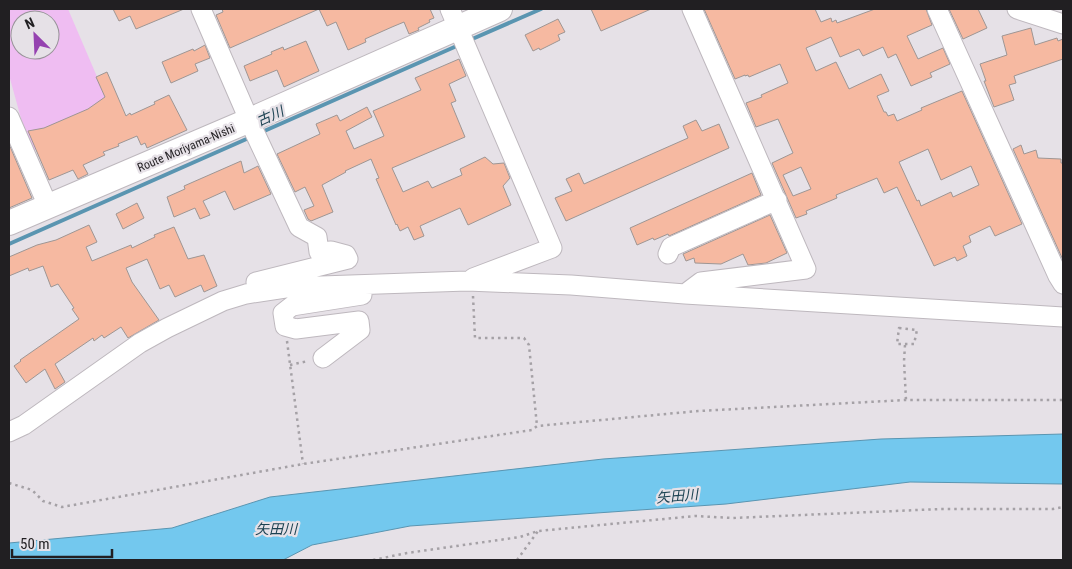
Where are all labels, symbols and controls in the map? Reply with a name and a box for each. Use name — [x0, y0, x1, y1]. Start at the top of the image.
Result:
north arrow — [10, 10, 60, 60]
text: N — [23, 14, 37, 32]
water label: 古川 — [254, 102, 288, 129]
street label: Route Moriyama-Nishi — [135, 121, 237, 175]
water label: 矢田川 — [655, 486, 701, 506]
water label: 矢田川 — [255, 521, 299, 537]
scale bar — [12, 526, 112, 558]
text: 50 m — [20, 535, 50, 553]

